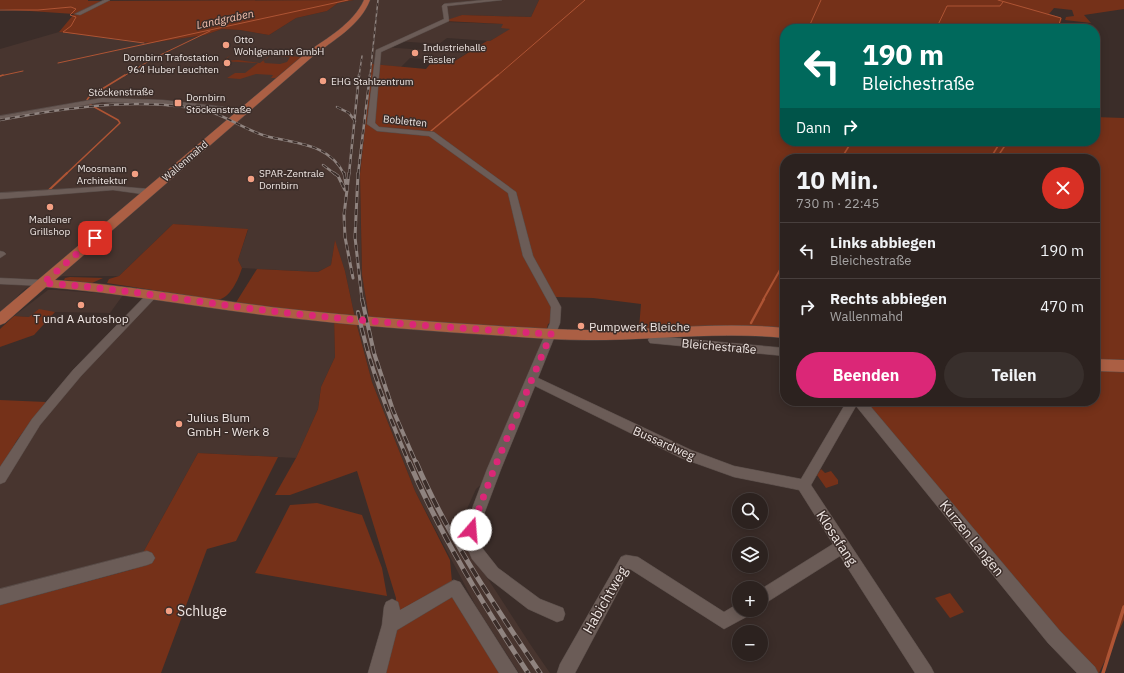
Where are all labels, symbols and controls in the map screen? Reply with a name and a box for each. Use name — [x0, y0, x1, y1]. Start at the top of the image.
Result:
water label: Landgraben — [195, 6, 255, 32]
place label: Otto Wohlgenannt GmbH — [234, 33, 324, 58]
text: 190 m — [862, 36, 944, 73]
marker: Otto Wohlgenannt GmbH — [221, 40, 231, 50]
icon: left — [796, 40, 848, 92]
place label: Industriehalle Fässler — [423, 41, 487, 66]
marker: Industriehalle Fässler — [410, 48, 420, 58]
place label: Dornbirn Trafostation 964 Huber Leuchten — [123, 51, 219, 76]
marker: Dornbirn Trafostation 964 Huber Leuchten — [222, 58, 232, 68]
text: Bleichestraße — [862, 72, 975, 95]
place label: EHG Stahlzentrum — [331, 75, 414, 88]
marker: EHG Stahlzentrum — [318, 76, 328, 86]
street label: Stöckenstraße — [88, 85, 154, 99]
place label: Dornbirn Stöckenstraße — [186, 91, 252, 116]
marker: Dornbirn Stöckenstraße — [173, 98, 183, 108]
street label: Bobletten — [382, 112, 428, 130]
icon: right — [839, 116, 861, 138]
text: Dann — [796, 118, 831, 137]
street label: Wallenmahd — [160, 138, 210, 184]
place label: Moosmann Architektur — [77, 162, 127, 187]
text: 10 Min. — [796, 164, 879, 196]
place label: SPAR-Zentrale Dornbirn — [259, 167, 325, 192]
button: close — [1042, 167, 1084, 209]
marker: Moosmann Architektur — [130, 169, 140, 179]
marker: SPAR-Zentrale Dornbirn — [246, 174, 256, 184]
text: 730 m · 22:45 — [796, 195, 879, 212]
marker: Madlener Grillshop — [45, 202, 55, 212]
place label: Madlener Grillshop — [29, 213, 71, 238]
pin — [78, 221, 112, 255]
icon: arrive — [84, 227, 106, 249]
text: Links abbiegen — [830, 233, 936, 252]
icon: left — [796, 240, 818, 262]
text: 190 m — [1040, 241, 1084, 260]
text: Bleichestraße — [830, 252, 911, 269]
text: Rechts abbiegen — [830, 289, 947, 308]
icon: right — [796, 296, 818, 318]
text: 470 m — [1040, 297, 1084, 316]
marker: T und A Autoshop — [76, 300, 86, 310]
text: Wallenmahd — [830, 308, 903, 325]
place label: T und A Autoshop — [33, 311, 129, 326]
place label: Pumpwerk Bleiche — [589, 319, 690, 334]
marker: Pumpwerk Bleiche — [576, 321, 586, 331]
street label: Bleichestraße — [681, 335, 757, 357]
button: Beenden — [796, 352, 936, 398]
button: Teilen — [944, 352, 1084, 398]
place label: Julius Blum GmbH - Werk 8 — [187, 410, 270, 439]
marker: Julius Blum GmbH - Werk 8 — [174, 419, 184, 429]
street label: Bussardweg — [631, 423, 698, 464]
map controls — [732, 493, 768, 661]
button: search — [732, 493, 768, 529]
street label: Kurzen Langen — [936, 496, 1008, 580]
street label: Klosafang — [813, 507, 862, 569]
position arrow — [450, 509, 492, 551]
button: layers — [732, 537, 768, 573]
street label: Habichtweg — [579, 563, 632, 637]
button: + — [732, 581, 768, 617]
place label: Schluge — [177, 602, 227, 620]
marker: Schluge — [164, 606, 174, 616]
button: − — [732, 625, 768, 661]

